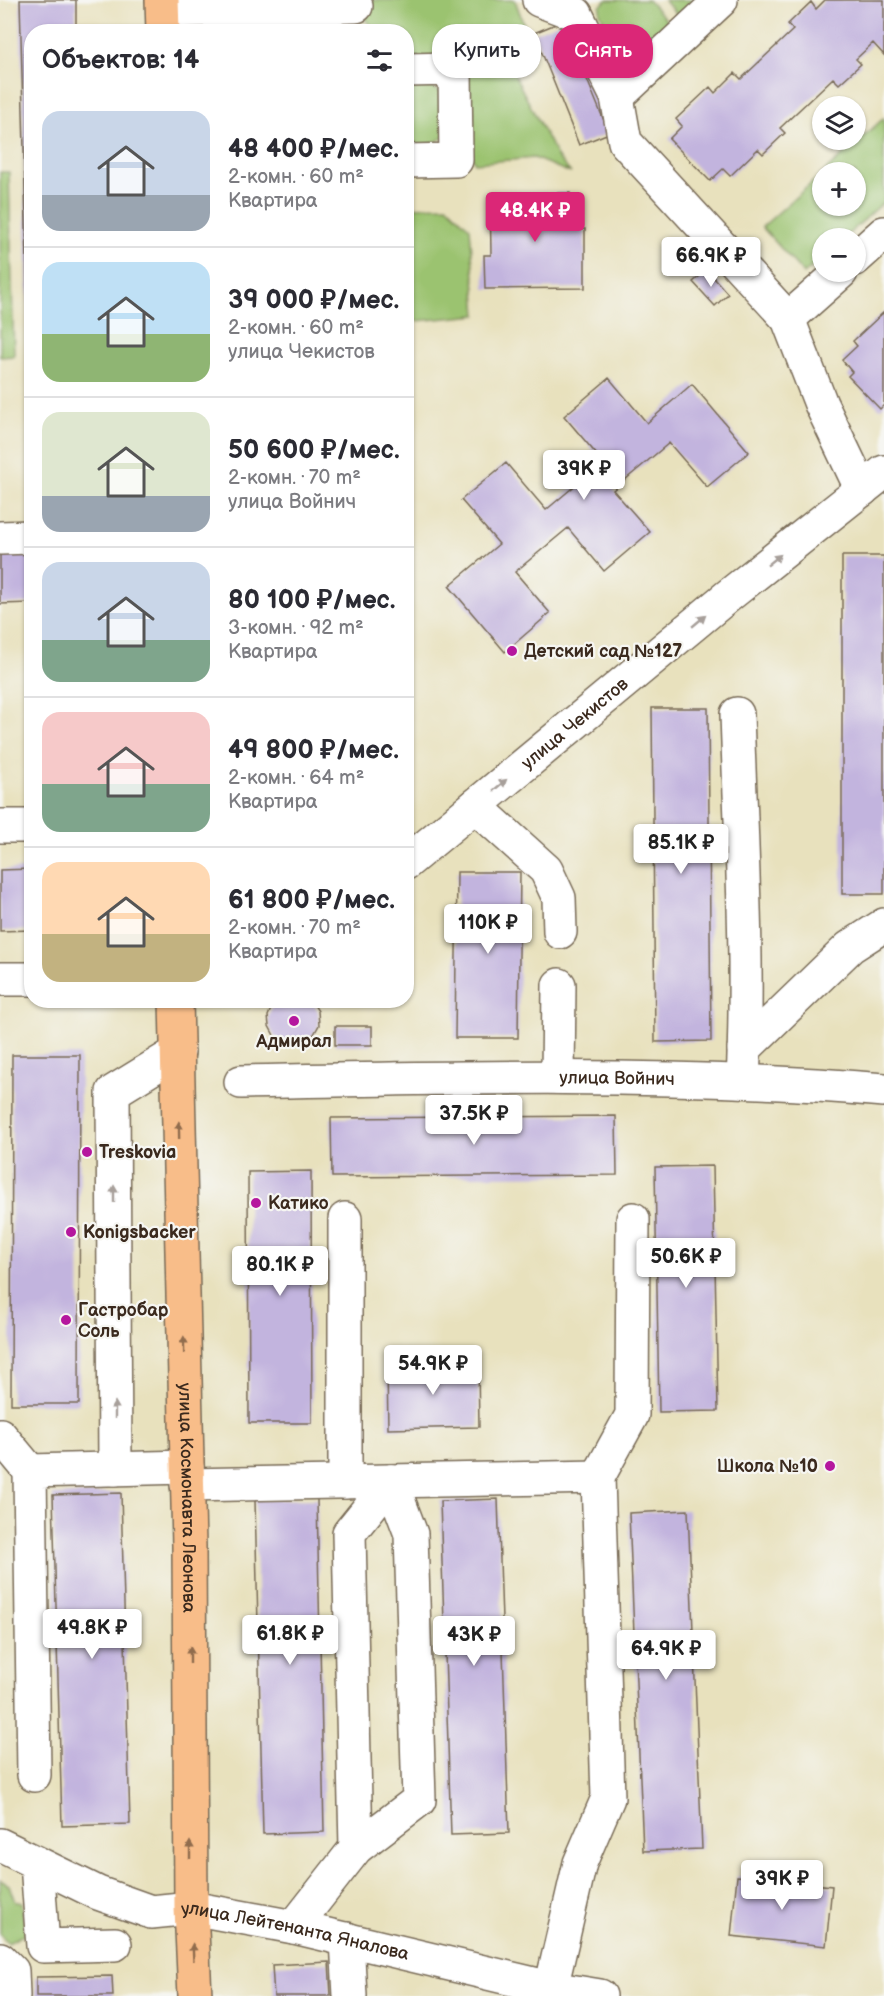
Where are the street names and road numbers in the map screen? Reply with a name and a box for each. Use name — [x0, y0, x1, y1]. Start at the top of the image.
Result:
street label: улица Чекистов — [517, 673, 633, 774]
street label: улица Войнич — [559, 1067, 675, 1090]
street label: улица Космонавта Леонова — [174, 1383, 199, 1613]
street label: улица Лейтенанта Яналова — [180, 1898, 411, 1965]

